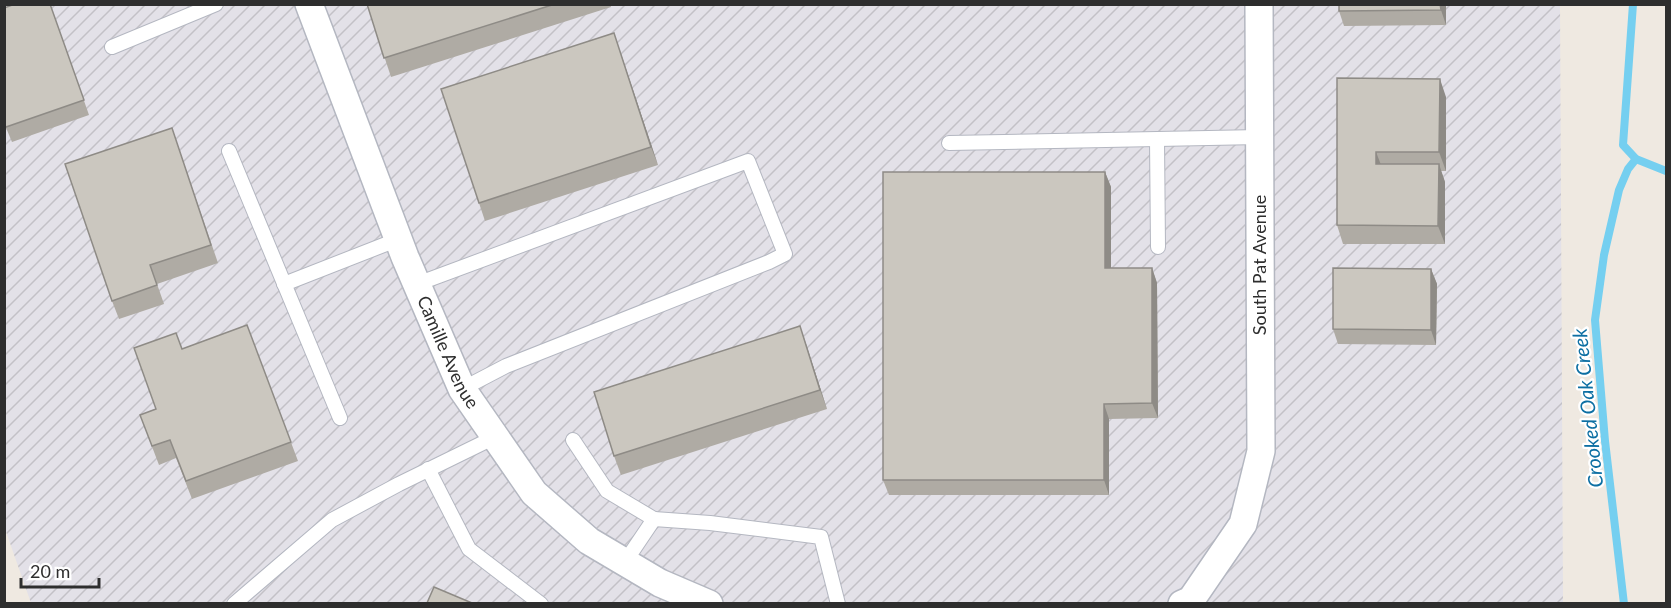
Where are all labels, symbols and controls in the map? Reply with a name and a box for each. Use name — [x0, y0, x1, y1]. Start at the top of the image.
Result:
street label: South Pat Avenue — [1248, 195, 1270, 335]
street label: Camille Avenue — [413, 292, 484, 412]
water label: Crooked Oak Creek — [1567, 327, 1607, 489]
scale bar — [21, 551, 99, 589]
text: 20 m — [30, 560, 70, 582]

